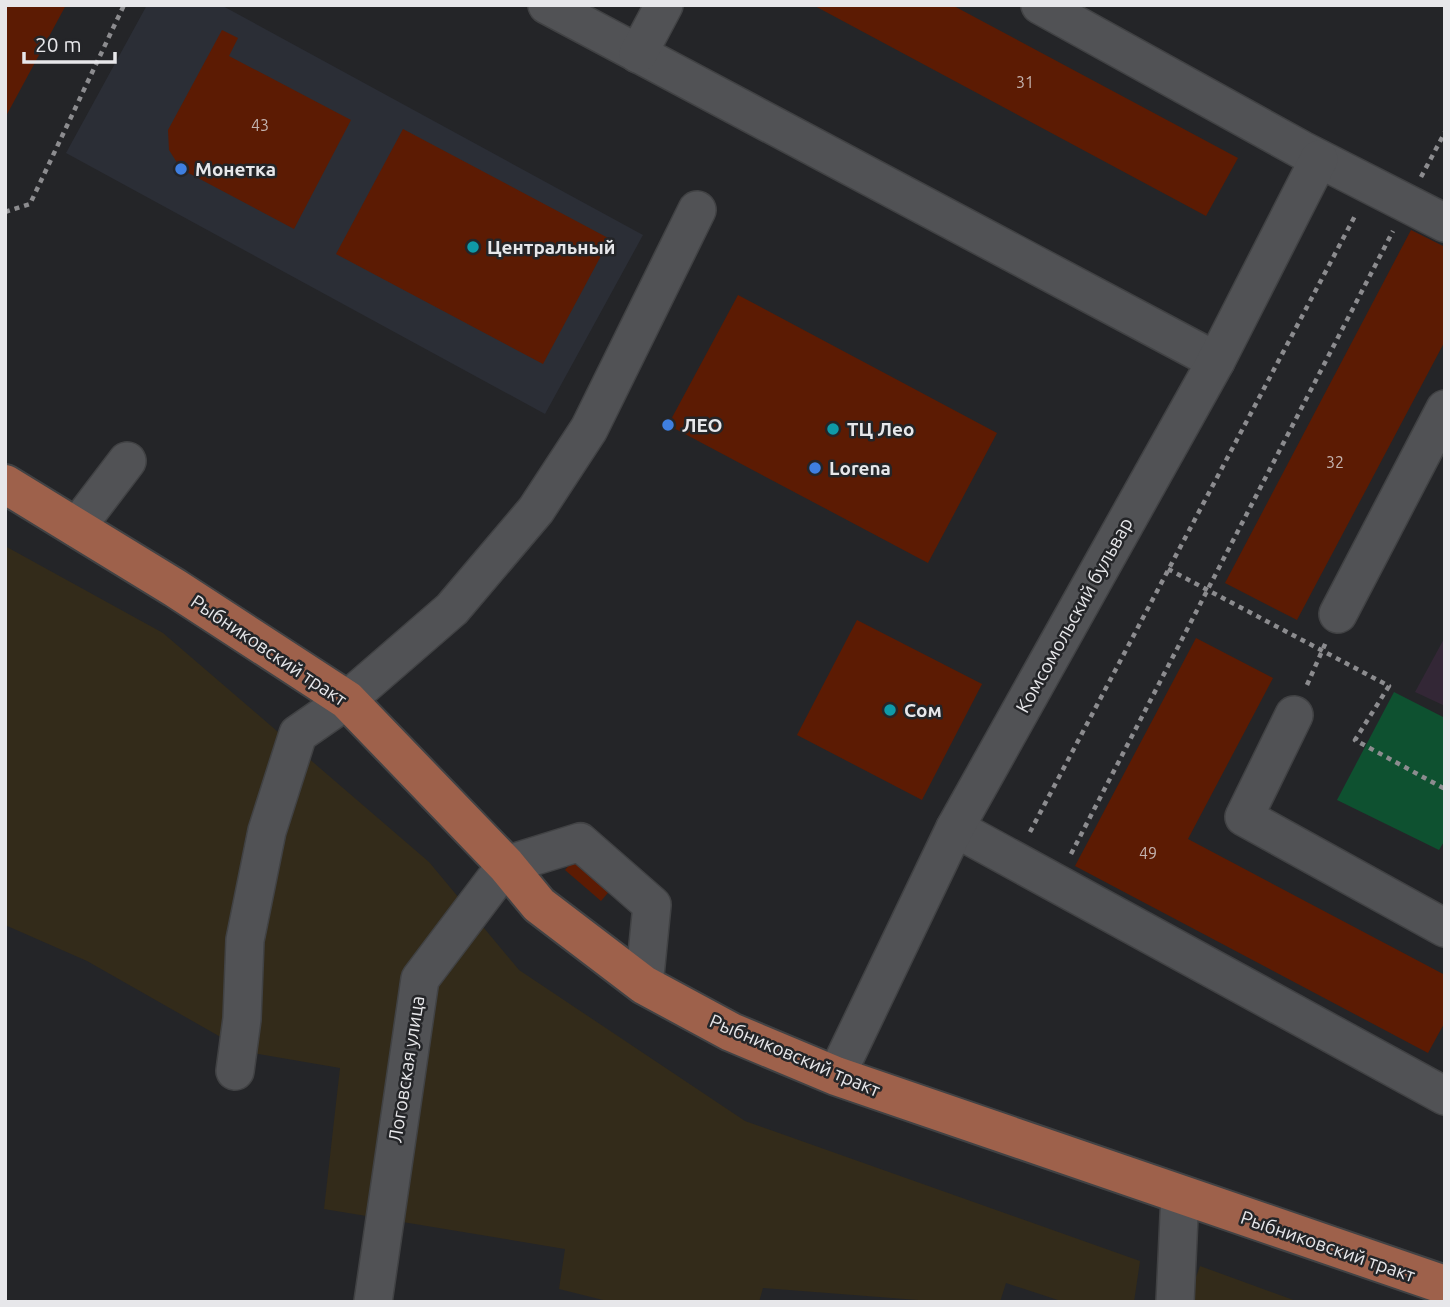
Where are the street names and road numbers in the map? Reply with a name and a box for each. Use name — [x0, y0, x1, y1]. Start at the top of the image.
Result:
street label: Комсомольский бульвар — [1011, 514, 1137, 716]
street label: Рыбниковский тракт — [187, 590, 351, 711]
street label: Логовская улица — [384, 994, 428, 1144]
street label: Рыбниковский тракт — [706, 1009, 884, 1101]
street label: Рыбниковский тракт — [1238, 1206, 1419, 1286]

